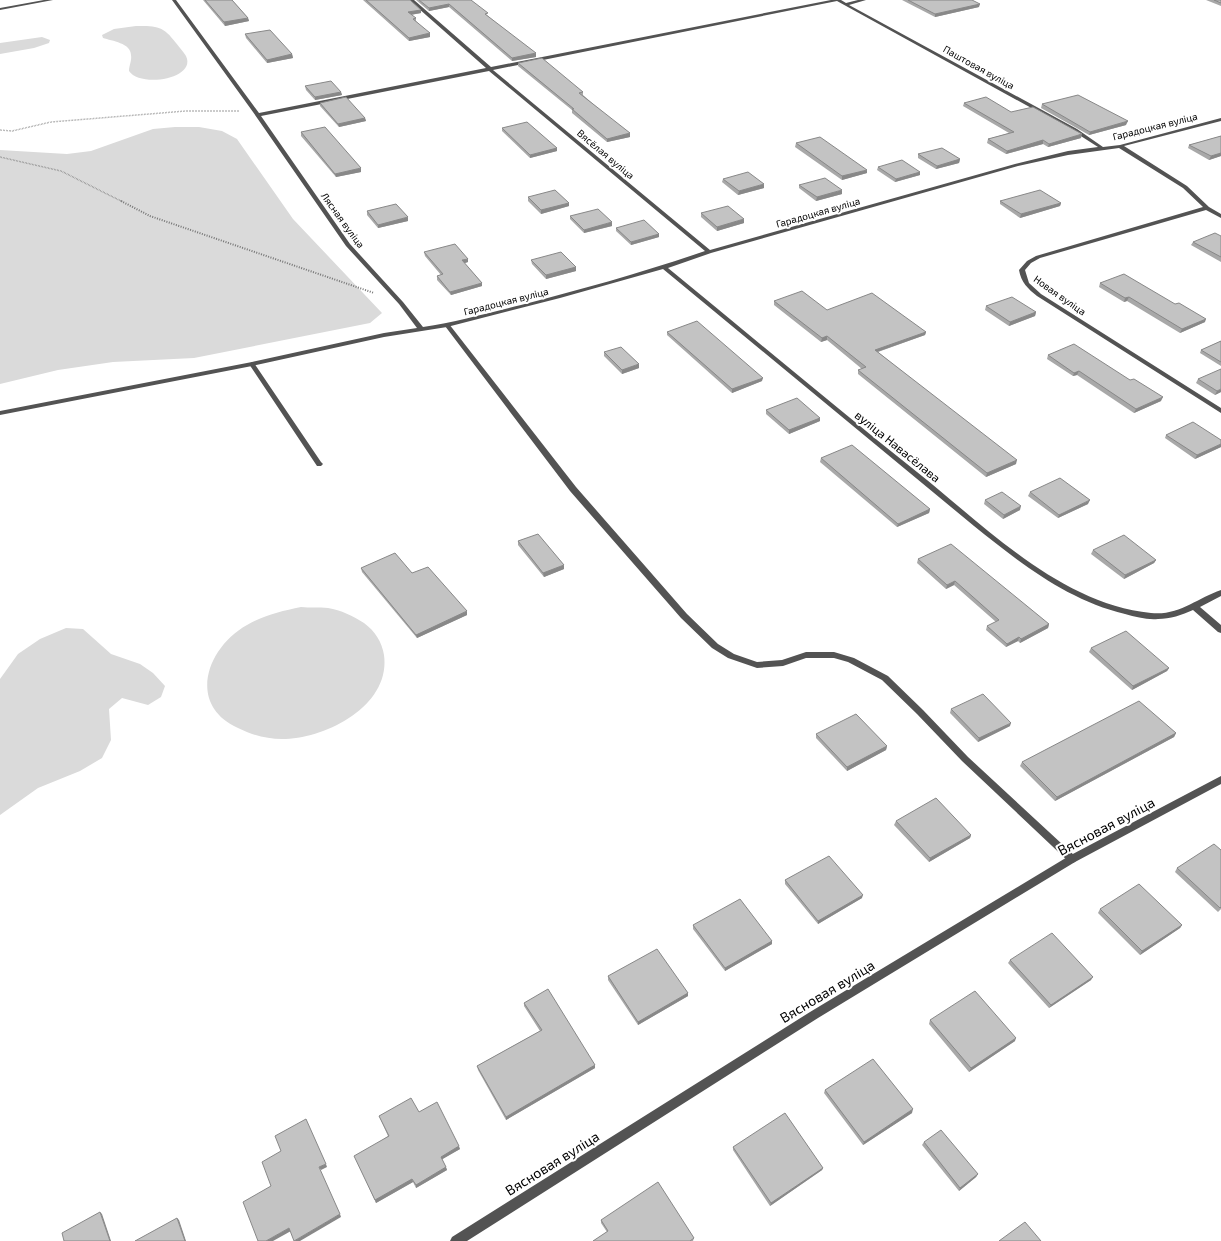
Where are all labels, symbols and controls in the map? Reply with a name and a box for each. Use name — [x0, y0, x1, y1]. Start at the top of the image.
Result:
street label: Паштовая вуліца — [941, 42, 1017, 92]
street label: Гарадоцкая вуліца — [1111, 110, 1199, 143]
street label: Вясёлая вуліца — [574, 127, 637, 182]
street label: Лясная вуліца — [318, 190, 367, 251]
street label: Гарадоцкая вуліца — [775, 194, 862, 231]
street label: Новая вуліца — [1031, 273, 1088, 318]
street label: Гарадоцкая вуліца — [462, 285, 550, 318]
street label: вуліца Навасёлава — [852, 407, 943, 485]
street label: Вясновая вуліца — [1055, 793, 1157, 859]
street label: Вясновая вуліца — [777, 956, 877, 1026]
street label: Вясновая вуліца — [502, 1127, 602, 1199]

